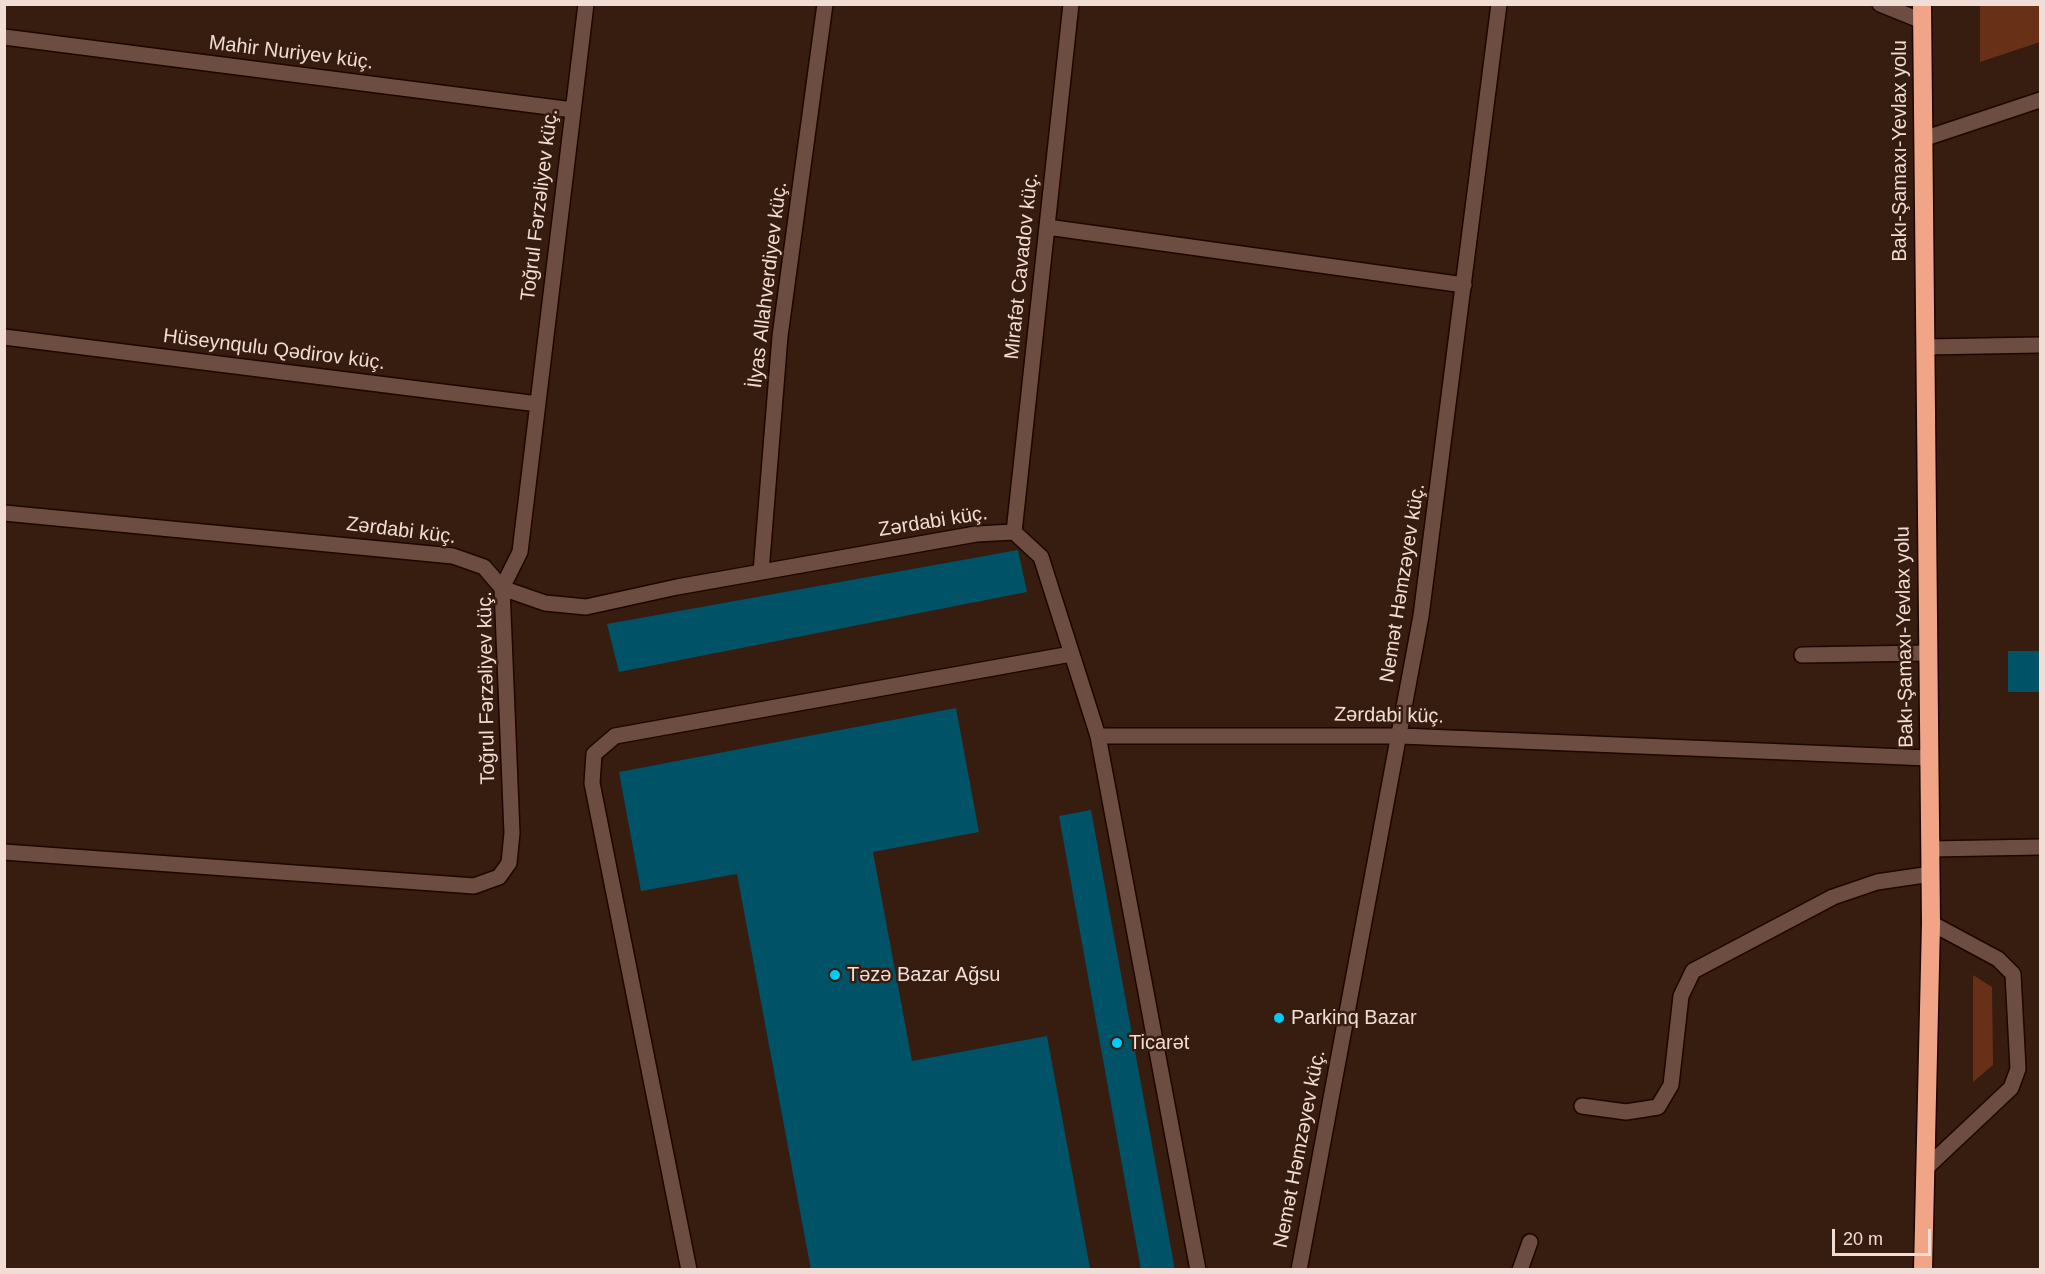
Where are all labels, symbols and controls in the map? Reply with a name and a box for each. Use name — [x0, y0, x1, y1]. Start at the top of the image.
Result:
street label: Mahir Nuriyev küç. — [207, 31, 375, 75]
street label: Bakı-Şamaxı-Yevlax yolu — [1888, 40, 1912, 262]
street label: Toğrul Fərzəliyev küç. — [516, 108, 564, 302]
street label: Mirafət Cavadov küç. — [1000, 171, 1044, 361]
street label: İlyas Allahverdiyev küç. — [743, 180, 793, 390]
street label: Hüseynqulu Qədirov küç. — [162, 324, 386, 376]
street label: Nemət Həmzəyev küç. — [1375, 482, 1431, 684]
street label: Zərdabi küç. — [877, 502, 989, 542]
street label: Zərdabi küç. — [345, 512, 457, 550]
street label: Bakı-Şamaxı-Yevlax yolu — [1891, 526, 1919, 748]
street label: Toğrul Fərzəliyev küç. — [473, 591, 501, 785]
street label: Zərdabi küç. — [1334, 703, 1444, 729]
place label: Təzə Bazar Ağsu — [847, 963, 1000, 987]
marker: Təzə Bazar Ağsu — [828, 968, 842, 982]
place label: Parkinq Bazar — [1291, 1006, 1417, 1030]
marker: Parkinq Bazar — [1272, 1011, 1286, 1025]
place label: Ticarət — [1129, 1031, 1189, 1055]
marker: Ticarət — [1110, 1036, 1124, 1050]
street label: Nemət Həmzəyev küç. — [1269, 1048, 1331, 1250]
scale bar — [1835, 1217, 1934, 1255]
text: 20 m — [1843, 1229, 1883, 1249]

